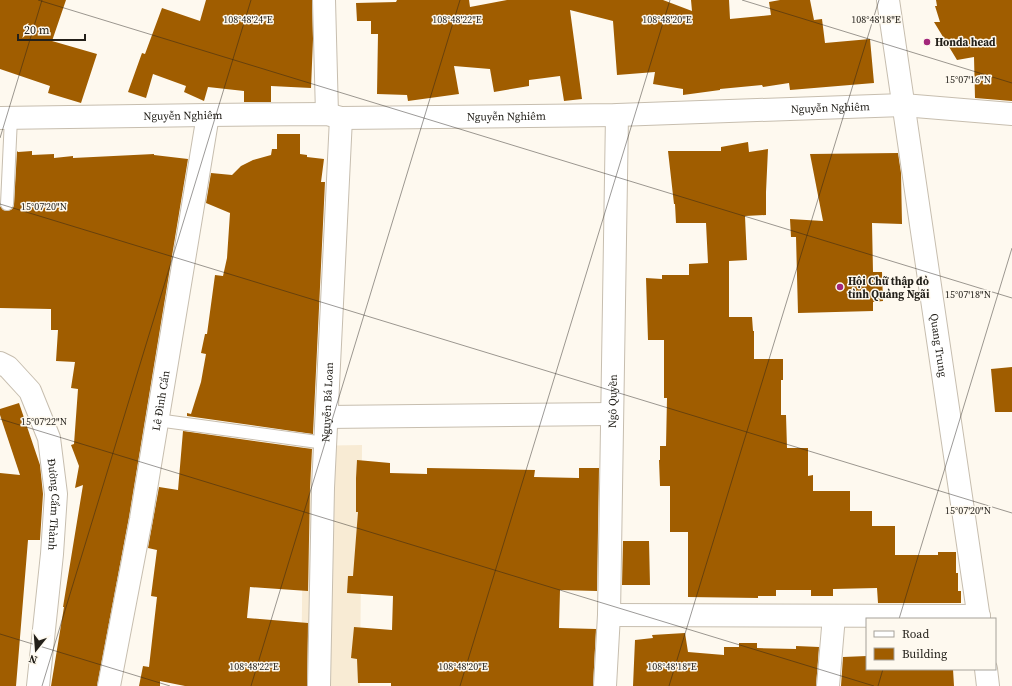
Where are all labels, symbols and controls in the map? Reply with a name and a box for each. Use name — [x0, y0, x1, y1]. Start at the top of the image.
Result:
text: 108°48'24"E — [223, 13, 273, 26]
text: 108°48'22"E — [432, 13, 482, 26]
text: 108°48'20"E — [642, 13, 692, 26]
text: 108°48'18"E — [851, 13, 901, 26]
scale bar — [18, 16, 85, 42]
text: 20 m — [24, 22, 50, 38]
place label: Honda head — [935, 35, 996, 50]
marker: Honda head — [922, 37, 932, 47]
text: 15°07'16"N — [945, 73, 991, 86]
street label: Nguyễn Nghiêm — [791, 99, 870, 116]
street label: Nguyễn Nghiêm — [143, 107, 223, 123]
street label: Nguyễn Nghiêm — [467, 108, 546, 124]
text: 15°07'20"N — [21, 200, 67, 213]
place label: Hội Chữ thập đỏ tỉnh Quảng Ngãi — [848, 274, 930, 302]
marker: Hội Chữ thập đỏ tỉnh Quảng Ngãi — [835, 282, 845, 292]
text: 15°07'18"N — [945, 288, 991, 301]
street label: Quang Trung — [927, 312, 951, 378]
street label: Nguyễn Bá Loan — [318, 361, 337, 442]
street label: Lê Đình Cẩn — [148, 369, 173, 432]
street label: Ngô Quyền — [604, 374, 620, 428]
text: 15°07'22"N — [21, 415, 67, 428]
street label: Đường Cẩm Thành — [44, 458, 64, 551]
text: 15°07'20"N — [945, 504, 991, 517]
legend — [866, 618, 996, 670]
text: Road — [902, 626, 929, 642]
north arrow — [16, 630, 56, 670]
text: Building — [902, 646, 947, 662]
text: N — [27, 651, 39, 667]
text: 108°48'22"E — [229, 660, 279, 673]
text: 108°48'20"E — [438, 660, 488, 673]
text: 108°48'18"E — [647, 660, 697, 673]

